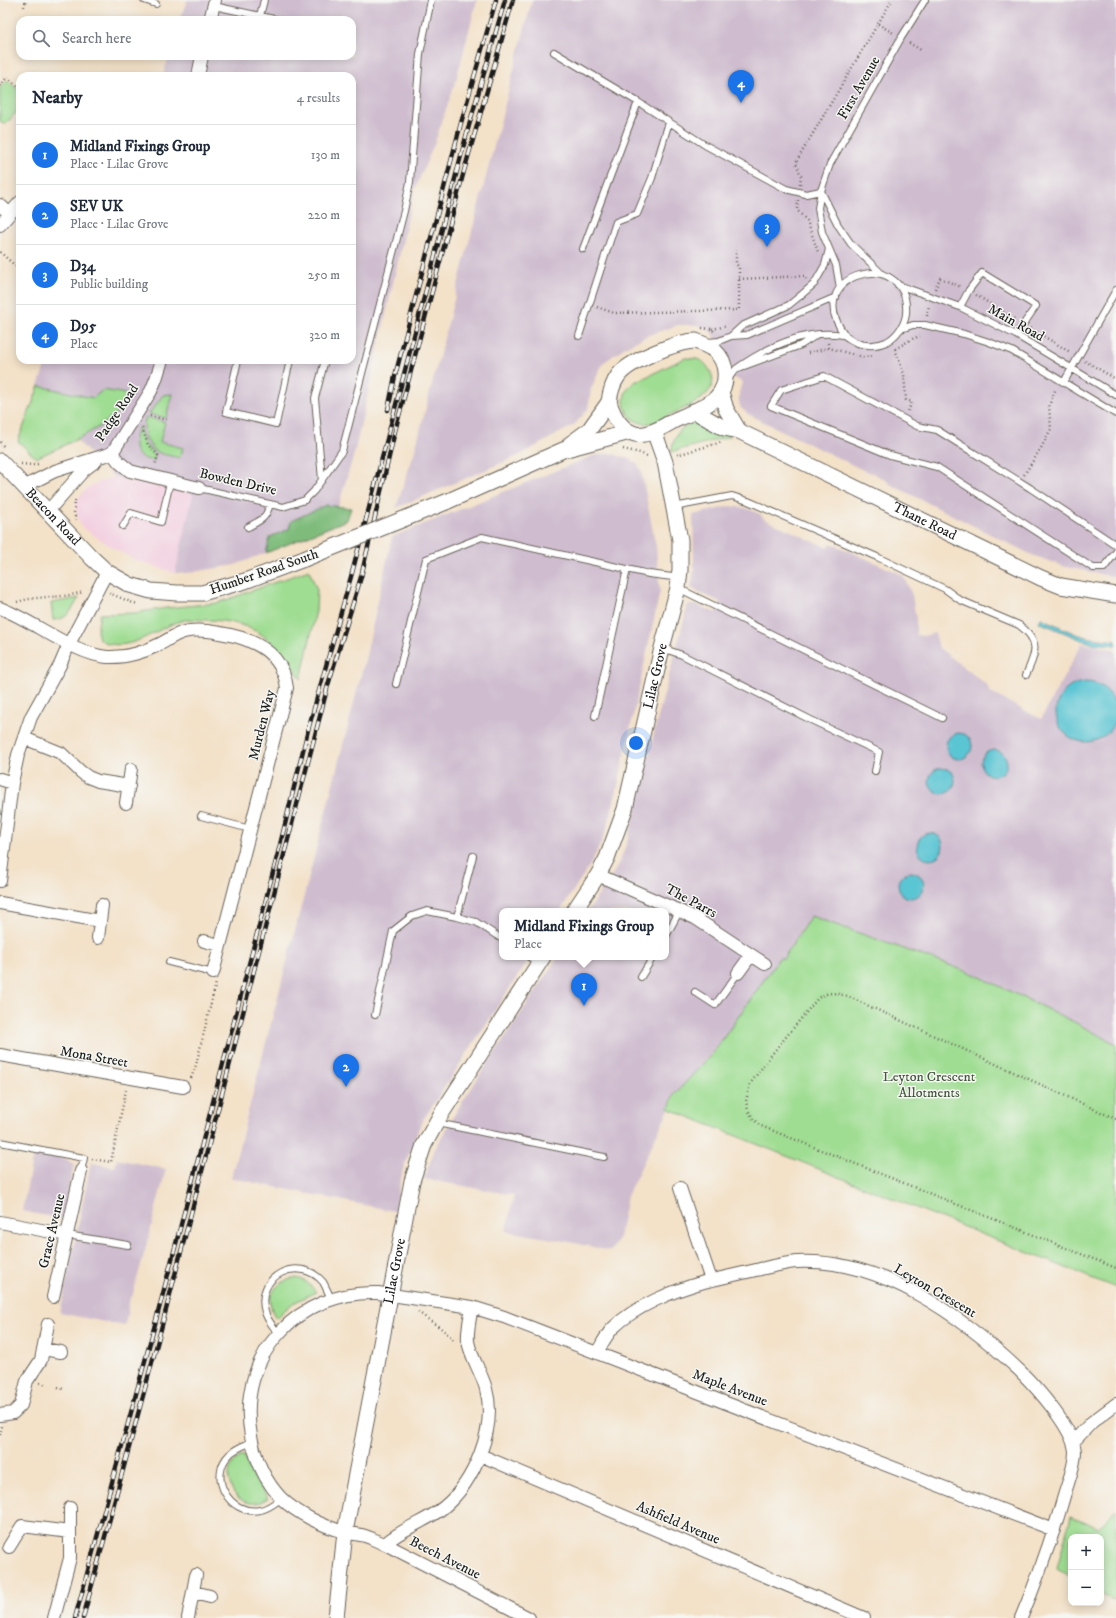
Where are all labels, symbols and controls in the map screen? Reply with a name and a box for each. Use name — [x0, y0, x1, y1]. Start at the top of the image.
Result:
search box — [16, 16, 356, 60]
icon: search — [30, 27, 52, 49]
text: Search here — [62, 29, 131, 48]
street label: First Avenue — [834, 53, 884, 123]
pin: 4 — [728, 70, 754, 103]
text: Nearby — [32, 87, 82, 109]
text: 4 results — [297, 90, 340, 106]
text: Midland Fixings Group — [70, 137, 210, 156]
text: 1 — [43, 147, 47, 163]
text: 130 m — [311, 147, 340, 163]
text: Place · Lilac Grove — [70, 156, 168, 172]
text: SEV UK — [70, 197, 123, 216]
text: 2 — [42, 207, 48, 223]
text: 220 m — [308, 207, 340, 223]
pin: 3 — [754, 214, 780, 247]
text: Place · Lilac Grove — [70, 216, 168, 232]
text: D34 — [70, 257, 95, 276]
text: 3 — [43, 267, 47, 283]
text: 250 m — [308, 267, 340, 283]
text: Public building — [70, 276, 148, 292]
street label: Main Road — [985, 300, 1047, 346]
text: D95 — [70, 317, 96, 336]
text: 4 — [41, 327, 49, 343]
text: 320 m — [309, 327, 340, 343]
text: Place — [70, 336, 98, 352]
street label: Padge Road — [91, 381, 143, 445]
street label: Bowden Drive — [198, 464, 279, 500]
street label: Beacon Road — [21, 484, 85, 549]
street label: Thane Road — [889, 498, 959, 544]
street label: Humber Road South — [207, 545, 321, 599]
street label: Lilac Grove — [639, 641, 672, 711]
street label: Murden Way — [245, 687, 280, 762]
your location — [626, 733, 646, 753]
street label: The Parrs — [662, 880, 720, 922]
popup — [499, 908, 669, 960]
text: Midland Fixings Group — [514, 917, 654, 936]
text: Place — [514, 936, 542, 952]
pin: 1 — [571, 973, 597, 1006]
street label: Mona Street — [59, 1042, 130, 1072]
pin: 2 — [333, 1054, 359, 1087]
park label: Leyton Crescent Allotments — [883, 1068, 976, 1102]
street label: Grace Avenue — [35, 1192, 69, 1270]
street label: Lilac Grove — [380, 1237, 410, 1306]
street label: Leyton Crescent — [890, 1260, 980, 1322]
street label: Maple Avenue — [690, 1365, 770, 1411]
street label: Ashfield Avenue — [633, 1497, 723, 1549]
street label: Beech Avenue — [407, 1532, 484, 1584]
map controls — [1068, 1534, 1104, 1606]
button: + — [1068, 1534, 1104, 1570]
button: − — [1068, 1570, 1104, 1606]

